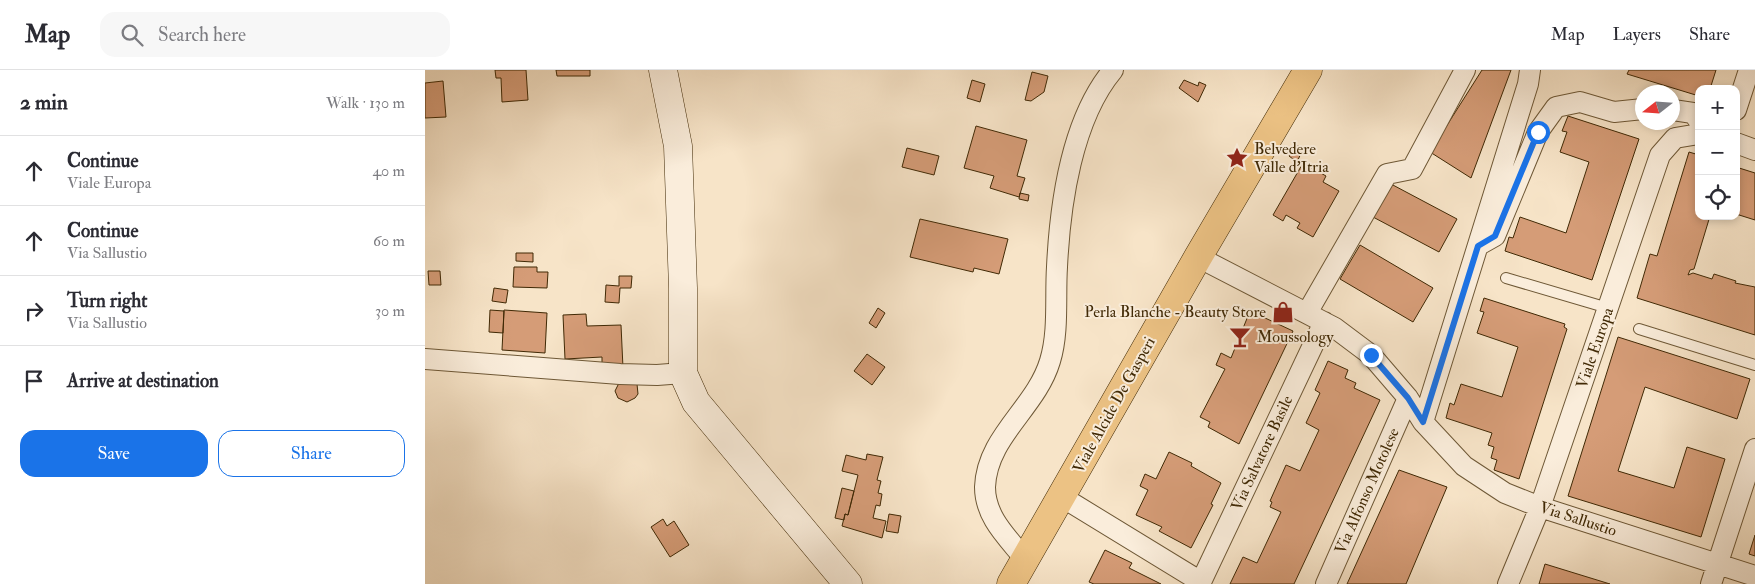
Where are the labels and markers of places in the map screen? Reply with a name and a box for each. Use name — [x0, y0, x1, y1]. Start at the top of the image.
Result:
place label: Belvedere Valle d'Itria — [1254, 139, 1329, 177]
place icon: Belvedere Valle d'Itria — [1224, 145, 1250, 171]
shop icon: Perla Blanche - Beauty Store — [1270, 299, 1296, 325]
place label: Perla Blanche - Beauty Store — [1084, 302, 1266, 322]
bar icon: Moussology — [1227, 324, 1253, 350]
place label: Moussology — [1257, 327, 1335, 347]

